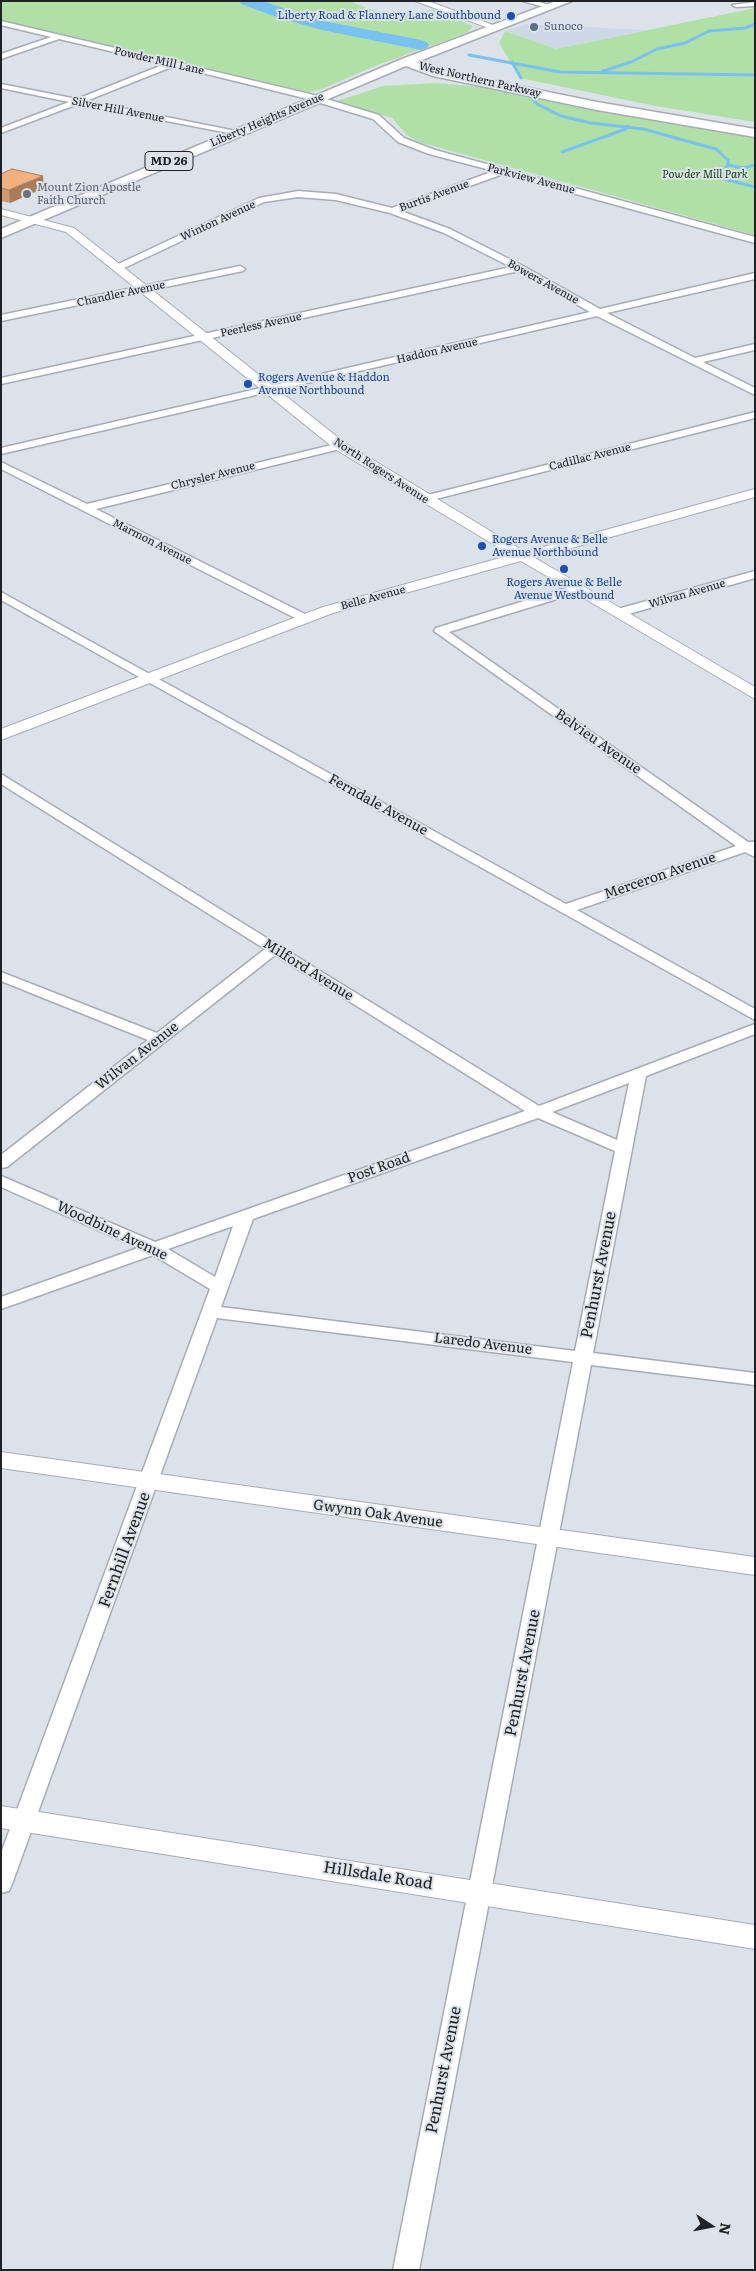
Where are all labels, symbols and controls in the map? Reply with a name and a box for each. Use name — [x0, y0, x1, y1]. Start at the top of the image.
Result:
place label: Liberty Road & Flannery Lane Southbound — [277, 9, 501, 23]
marker: Liberty Road & Flannery Lane Southbound — [505, 10, 517, 22]
place label: Sunoco — [544, 20, 583, 34]
marker: Sunoco — [528, 21, 540, 33]
street label: Powder Mill Lane — [113, 44, 205, 78]
street label: West Northern Parkway — [418, 59, 542, 101]
street label: Liberty Heights Avenue — [208, 90, 326, 150]
street label: Silver Hill Avenue — [71, 95, 165, 125]
road number: MD 26 — [145, 152, 193, 170]
street label: Parkview Avenue — [486, 161, 576, 197]
park label: Powder Mill Park — [662, 168, 748, 182]
street label: Burtis Avenue — [397, 177, 471, 215]
place label: Mount Zion Apostle Faith Church — [37, 181, 141, 207]
marker: Mount Zion Apostle Faith Church — [21, 188, 33, 200]
street label: Winton Avenue — [178, 198, 258, 244]
street label: Bowers Avenue — [505, 257, 581, 307]
street label: Chandler Avenue — [76, 278, 166, 310]
street label: Peerless Avenue — [219, 310, 303, 340]
street label: Haddon Avenue — [395, 335, 479, 367]
place label: Rogers Avenue & Haddon Avenue Northbound — [258, 371, 390, 397]
marker: Rogers Avenue & Haddon Avenue Northbound — [242, 378, 254, 390]
street label: North Rogers Avenue — [331, 435, 431, 507]
street label: Cadillac Avenue — [548, 441, 632, 473]
street label: Chrysler Avenue — [170, 459, 256, 493]
street label: Marmon Avenue — [110, 516, 194, 568]
place label: Rogers Avenue & Belle Avenue Northbound — [492, 533, 608, 559]
marker: Rogers Avenue & Belle Avenue Northbound — [476, 540, 488, 552]
marker: Rogers Avenue & Belle Avenue Westbound — [558, 563, 570, 575]
place label: Rogers Avenue & Belle Avenue Westbound — [506, 576, 622, 602]
street label: Wilvan Avenue — [647, 577, 727, 611]
street label: Belle Avenue — [339, 583, 407, 613]
street label: Belvieu Avenue — [552, 706, 644, 778]
street label: Ferndale Avenue — [325, 771, 431, 839]
street label: Merceron Avenue — [602, 849, 718, 903]
street label: Milford Avenue — [260, 935, 356, 1005]
street label: Wilvan Avenue — [92, 1018, 182, 1094]
street label: Post Road — [346, 1149, 412, 1187]
street label: Woodbine Avenue — [54, 1198, 170, 1264]
street label: Penhurst Avenue — [577, 1210, 621, 1340]
street label: Laredo Avenue — [433, 1330, 533, 1358]
street label: Fernhill Avenue — [95, 1490, 155, 1610]
street label: Gwynn Oak Avenue — [312, 1497, 444, 1531]
street label: Penhurst Avenue — [501, 1608, 545, 1738]
street label: Hillsdale Road — [322, 1858, 434, 1894]
street label: Penhurst Avenue — [422, 2005, 466, 2135]
north arrow — [686, 2201, 736, 2251]
text: N — [715, 2221, 737, 2237]

